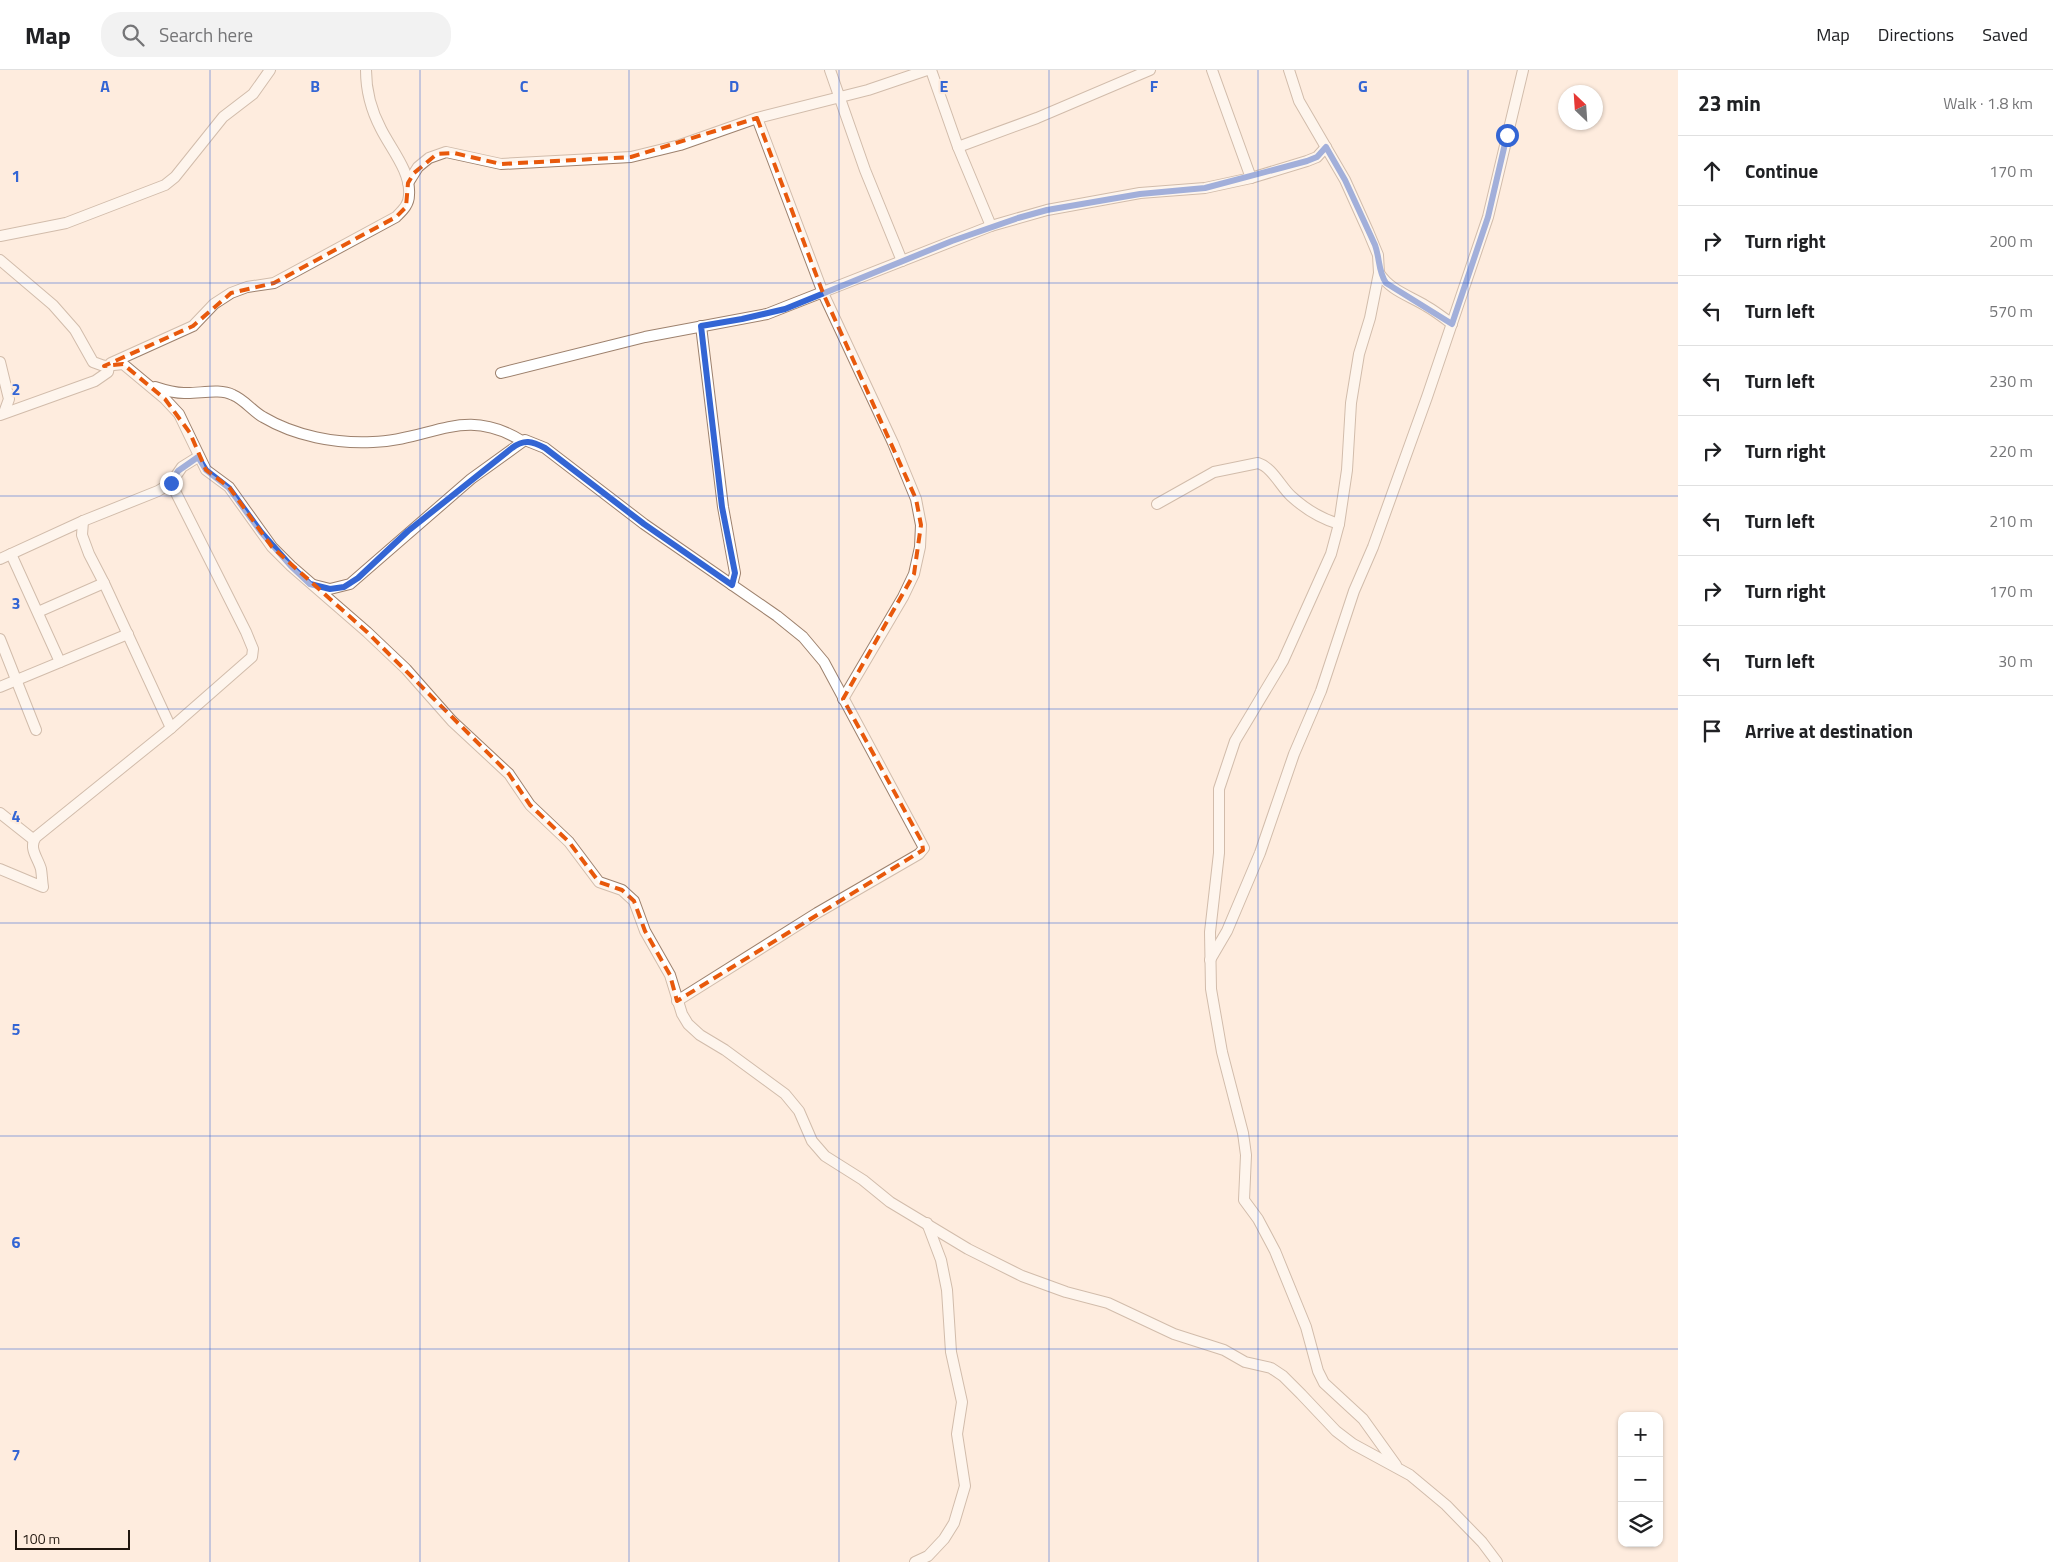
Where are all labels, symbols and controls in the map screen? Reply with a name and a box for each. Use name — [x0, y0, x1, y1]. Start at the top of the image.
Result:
search box — [101, 12, 451, 57]
text: Map — [25, 17, 71, 53]
text: Search here — [159, 20, 253, 49]
icon: search — [119, 21, 147, 49]
text: Map — [1816, 21, 1850, 48]
text: Directions — [1878, 21, 1954, 48]
text: Saved — [1982, 21, 2028, 48]
text: A — [100, 74, 110, 98]
text: B — [310, 74, 320, 98]
text: C — [520, 74, 529, 98]
text: D — [729, 74, 739, 98]
text: E — [940, 74, 949, 98]
text: F — [1150, 74, 1159, 98]
text: G — [1358, 74, 1368, 98]
north arrow — [1558, 85, 1603, 130]
text: 23 min — [1698, 87, 1761, 119]
text: Walk · 1.8 km — [1943, 91, 2033, 115]
route start — [1496, 124, 1519, 147]
text: Continue — [1745, 156, 1818, 185]
icon: ahead — [1698, 157, 1726, 185]
text: 170 m — [1989, 159, 2033, 183]
text: 1 — [12, 164, 20, 188]
text: Turn right — [1745, 226, 1826, 255]
icon: right — [1698, 227, 1726, 255]
text: 200 m — [1989, 229, 2033, 253]
text: Turn left — [1745, 296, 1815, 325]
icon: left — [1698, 297, 1726, 325]
text: 570 m — [1989, 299, 2033, 323]
text: Turn left — [1745, 366, 1815, 395]
icon: left — [1698, 367, 1726, 395]
text: 230 m — [1989, 369, 2033, 393]
text: 2 — [12, 377, 20, 401]
text: Turn right — [1745, 436, 1826, 465]
icon: right — [1698, 437, 1726, 465]
text: 220 m — [1989, 439, 2033, 463]
route end — [160, 472, 183, 495]
text: Turn left — [1745, 506, 1815, 535]
icon: left — [1698, 507, 1726, 535]
text: 210 m — [1989, 509, 2033, 533]
text: Turn right — [1745, 576, 1826, 605]
icon: right — [1698, 577, 1726, 605]
text: 170 m — [1989, 579, 2033, 603]
text: 3 — [12, 591, 20, 615]
text: Turn left — [1745, 646, 1815, 675]
icon: left — [1698, 647, 1726, 675]
text: 30 m — [1998, 649, 2033, 673]
text: Arrive at destination — [1745, 716, 1913, 745]
icon: arrive — [1698, 717, 1726, 745]
text: 4 — [12, 804, 21, 828]
text: 5 — [12, 1017, 21, 1041]
text: 6 — [12, 1230, 21, 1254]
map controls — [1618, 1412, 1663, 1547]
button: + — [1618, 1412, 1663, 1457]
text: 7 — [12, 1443, 20, 1467]
button: − — [1618, 1457, 1663, 1502]
button: layers — [1618, 1502, 1663, 1547]
scale bar — [15, 1527, 130, 1550]
text: 100 m — [22, 1528, 60, 1549]

